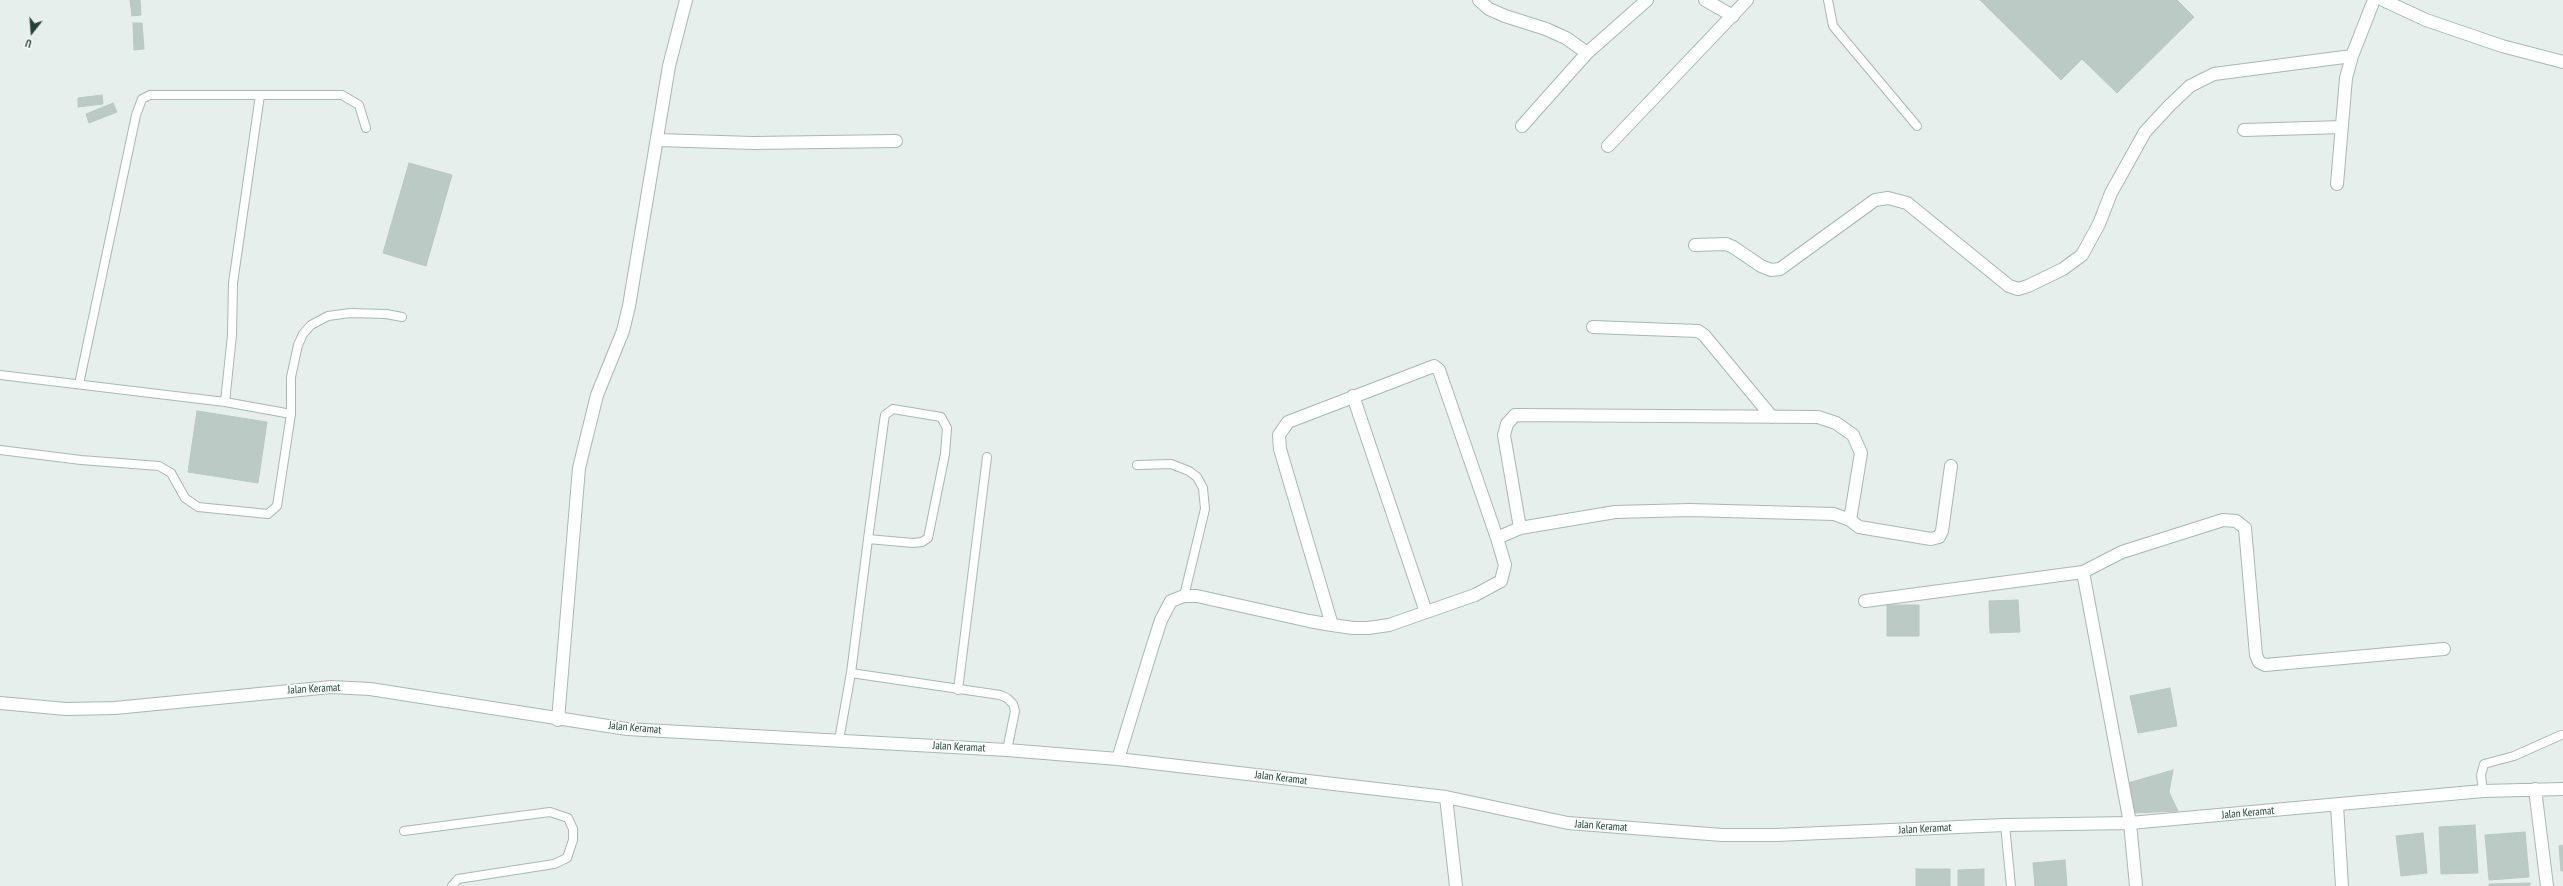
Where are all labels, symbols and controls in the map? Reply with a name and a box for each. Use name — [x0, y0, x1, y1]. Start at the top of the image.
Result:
north arrow — [12, 12, 52, 52]
text: U — [24, 36, 33, 51]
street label: Jalan Keramat — [287, 681, 341, 697]
street label: Jalan Keramat — [608, 719, 662, 737]
street label: Jalan Keramat — [932, 739, 986, 755]
street label: Jalan Keramat — [1254, 768, 1308, 788]
street label: Jalan Keramat — [2221, 804, 2275, 822]
street label: Jalan Keramat — [1574, 818, 1628, 834]
street label: Jalan Keramat — [1898, 821, 1952, 837]

